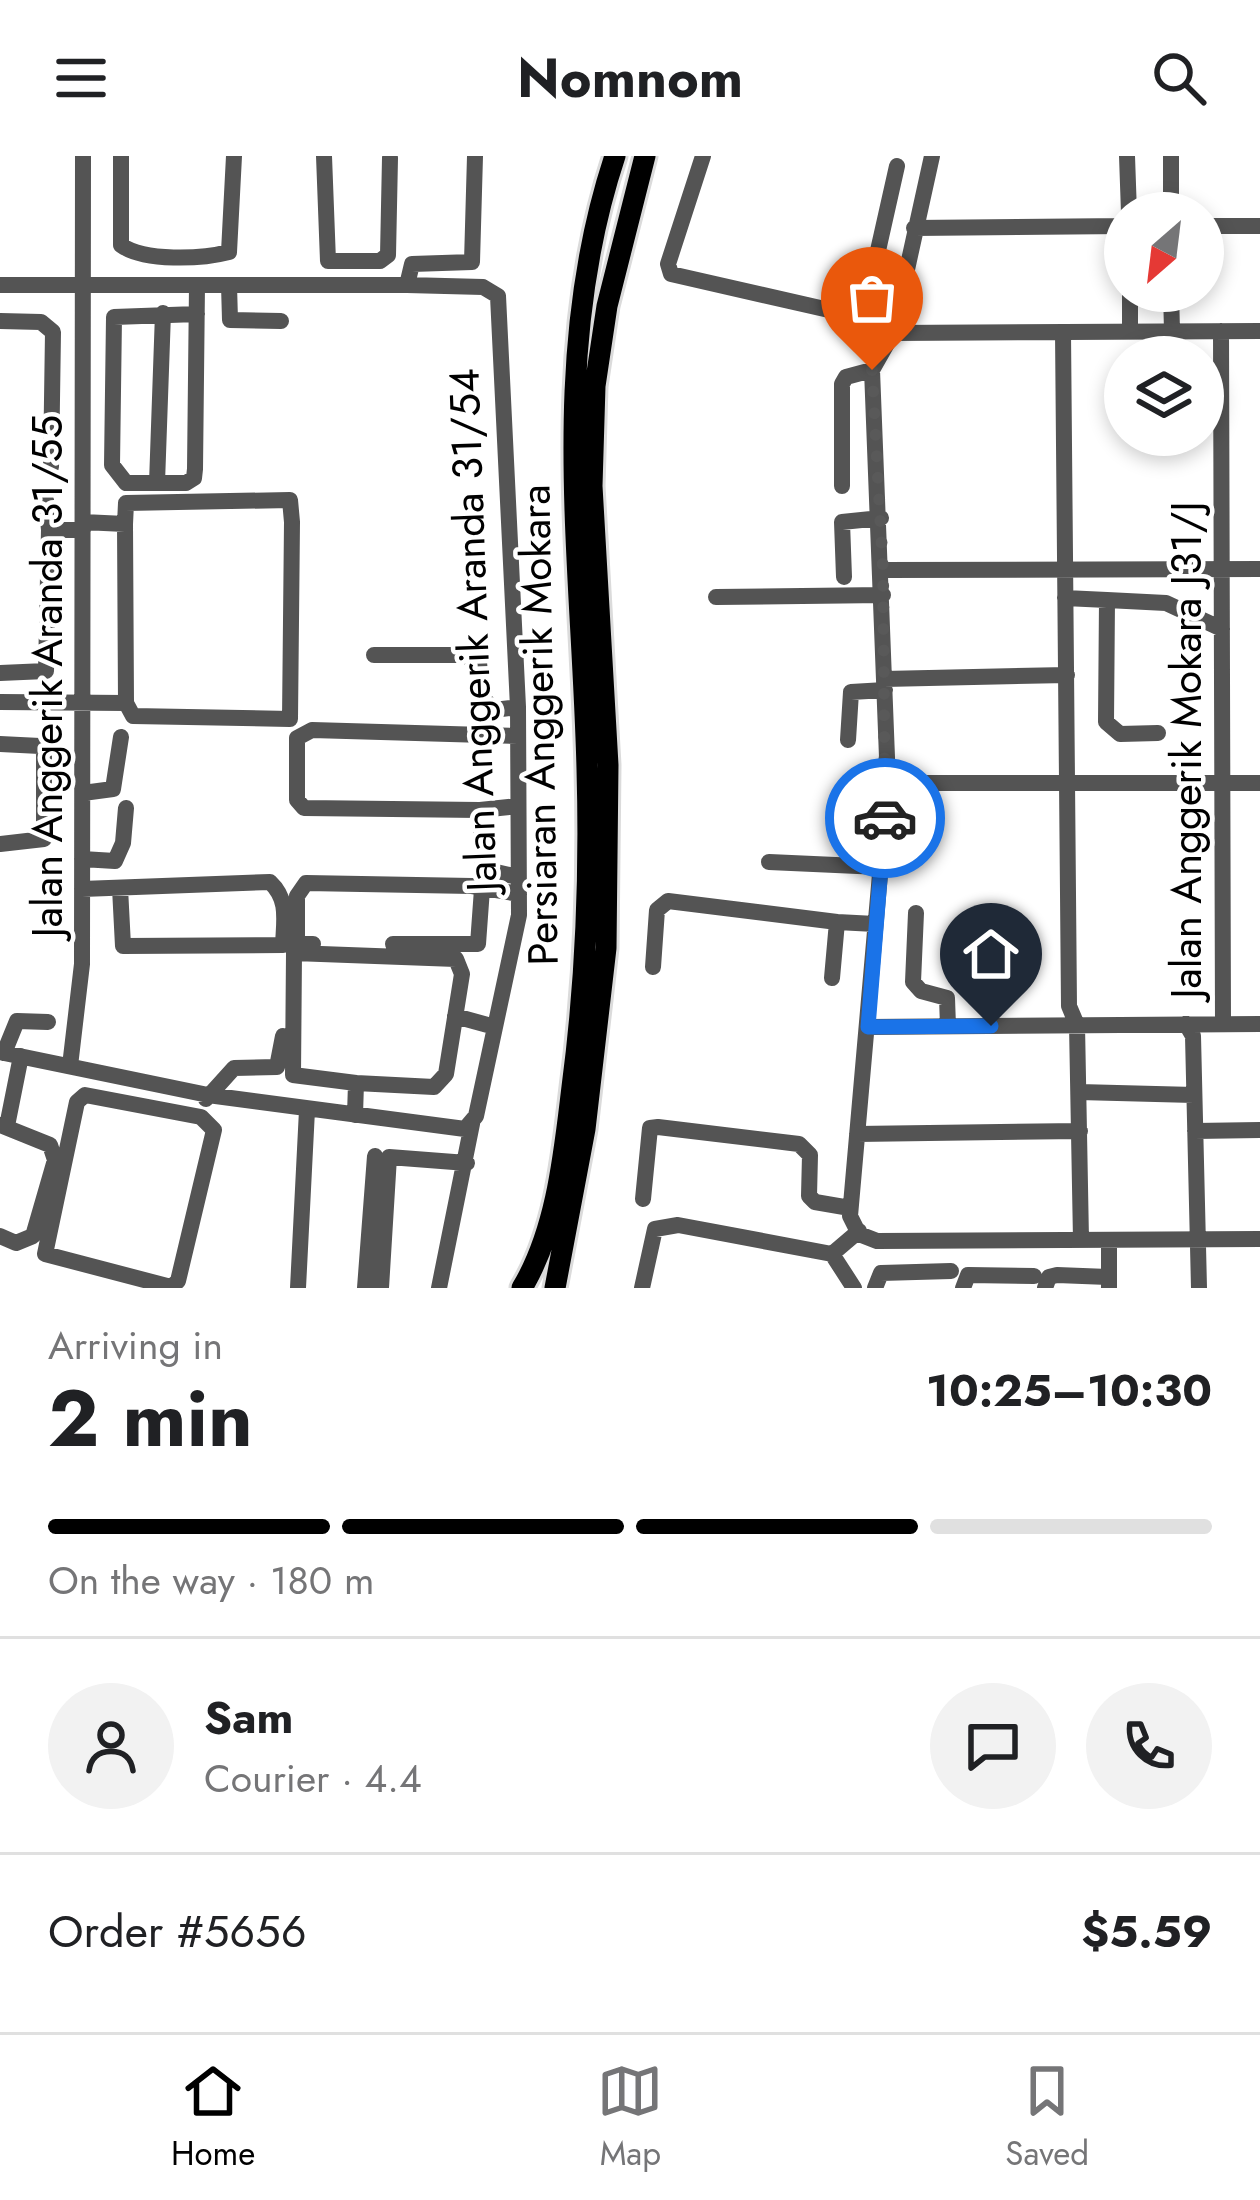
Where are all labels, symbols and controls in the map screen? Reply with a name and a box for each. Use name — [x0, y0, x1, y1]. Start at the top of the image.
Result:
text: Nomnom — [517, 39, 743, 117]
icon: menu — [48, 45, 114, 111]
icon: search — [1146, 45, 1212, 111]
north arrow — [1104, 192, 1224, 312]
map controls — [1104, 192, 1224, 456]
pin — [821, 247, 923, 370]
icon: bag — [839, 265, 905, 331]
button: layers — [1104, 336, 1224, 456]
street label: Jalan Anggerik Aranda 31/54 — [433, 367, 513, 898]
street label: Jalan Anggerik Aranda 31/55 — [17, 415, 78, 942]
street label: Persiaran Anggerik Mokara — [504, 484, 574, 966]
street label: Jalan Anggerik Mokara J31/J — [1156, 502, 1217, 1003]
courier — [825, 758, 945, 878]
icon: car — [852, 785, 918, 851]
pin — [940, 903, 1042, 1026]
icon: home — [958, 921, 1024, 987]
text: Arriving in — [48, 1317, 223, 1374]
text: 10:25–10:30 — [926, 1358, 1212, 1423]
text: 2 min — [48, 1363, 253, 1475]
text: On the way · 180 m — [48, 1552, 374, 1609]
button: person — [48, 1683, 174, 1809]
button: chat — [930, 1683, 1056, 1809]
button: phone — [1086, 1683, 1212, 1809]
text: Sam — [204, 1685, 293, 1750]
text: Courier · 4.4 — [204, 1750, 422, 1807]
text: Order #5656 — [48, 1899, 307, 1964]
text: $5.59 — [1081, 1899, 1212, 1964]
tab: Home — [171, 2058, 255, 2177]
tab: Map — [597, 2058, 663, 2177]
tab: Saved — [1005, 2058, 1089, 2177]

